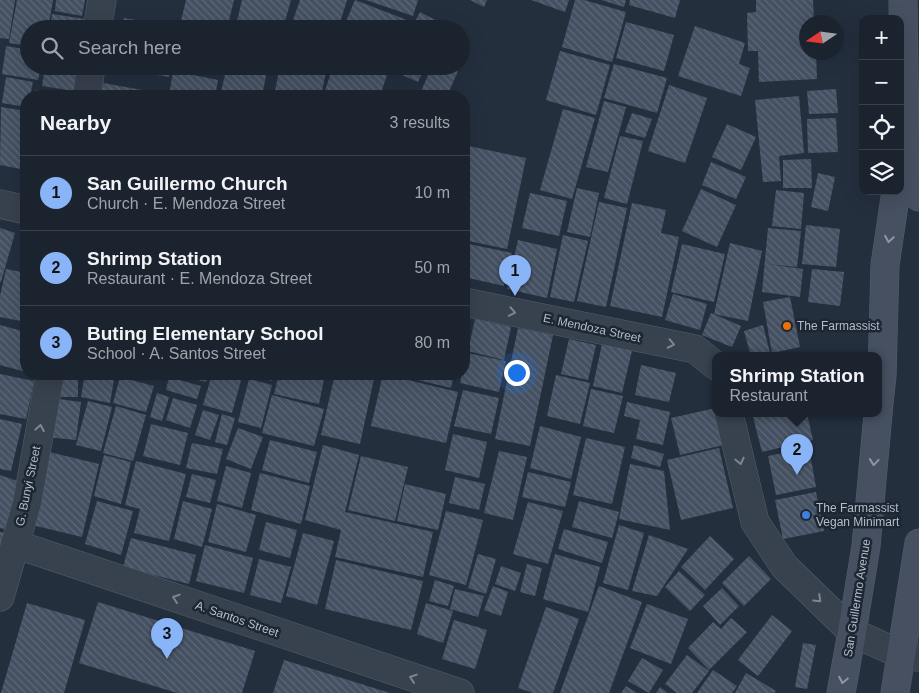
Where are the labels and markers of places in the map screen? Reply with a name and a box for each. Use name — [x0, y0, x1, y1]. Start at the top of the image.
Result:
pin: 1 — [499, 255, 531, 296]
place label: The Farmassist — [797, 319, 880, 333]
marker: The Farmassist — [781, 320, 793, 332]
pin: 2 — [781, 434, 813, 475]
place label: The Farmassist Vegan Minimart — [816, 501, 900, 529]
marker: The Farmassist Vegan Minimart — [800, 509, 812, 521]
pin: 3 — [151, 618, 183, 659]

